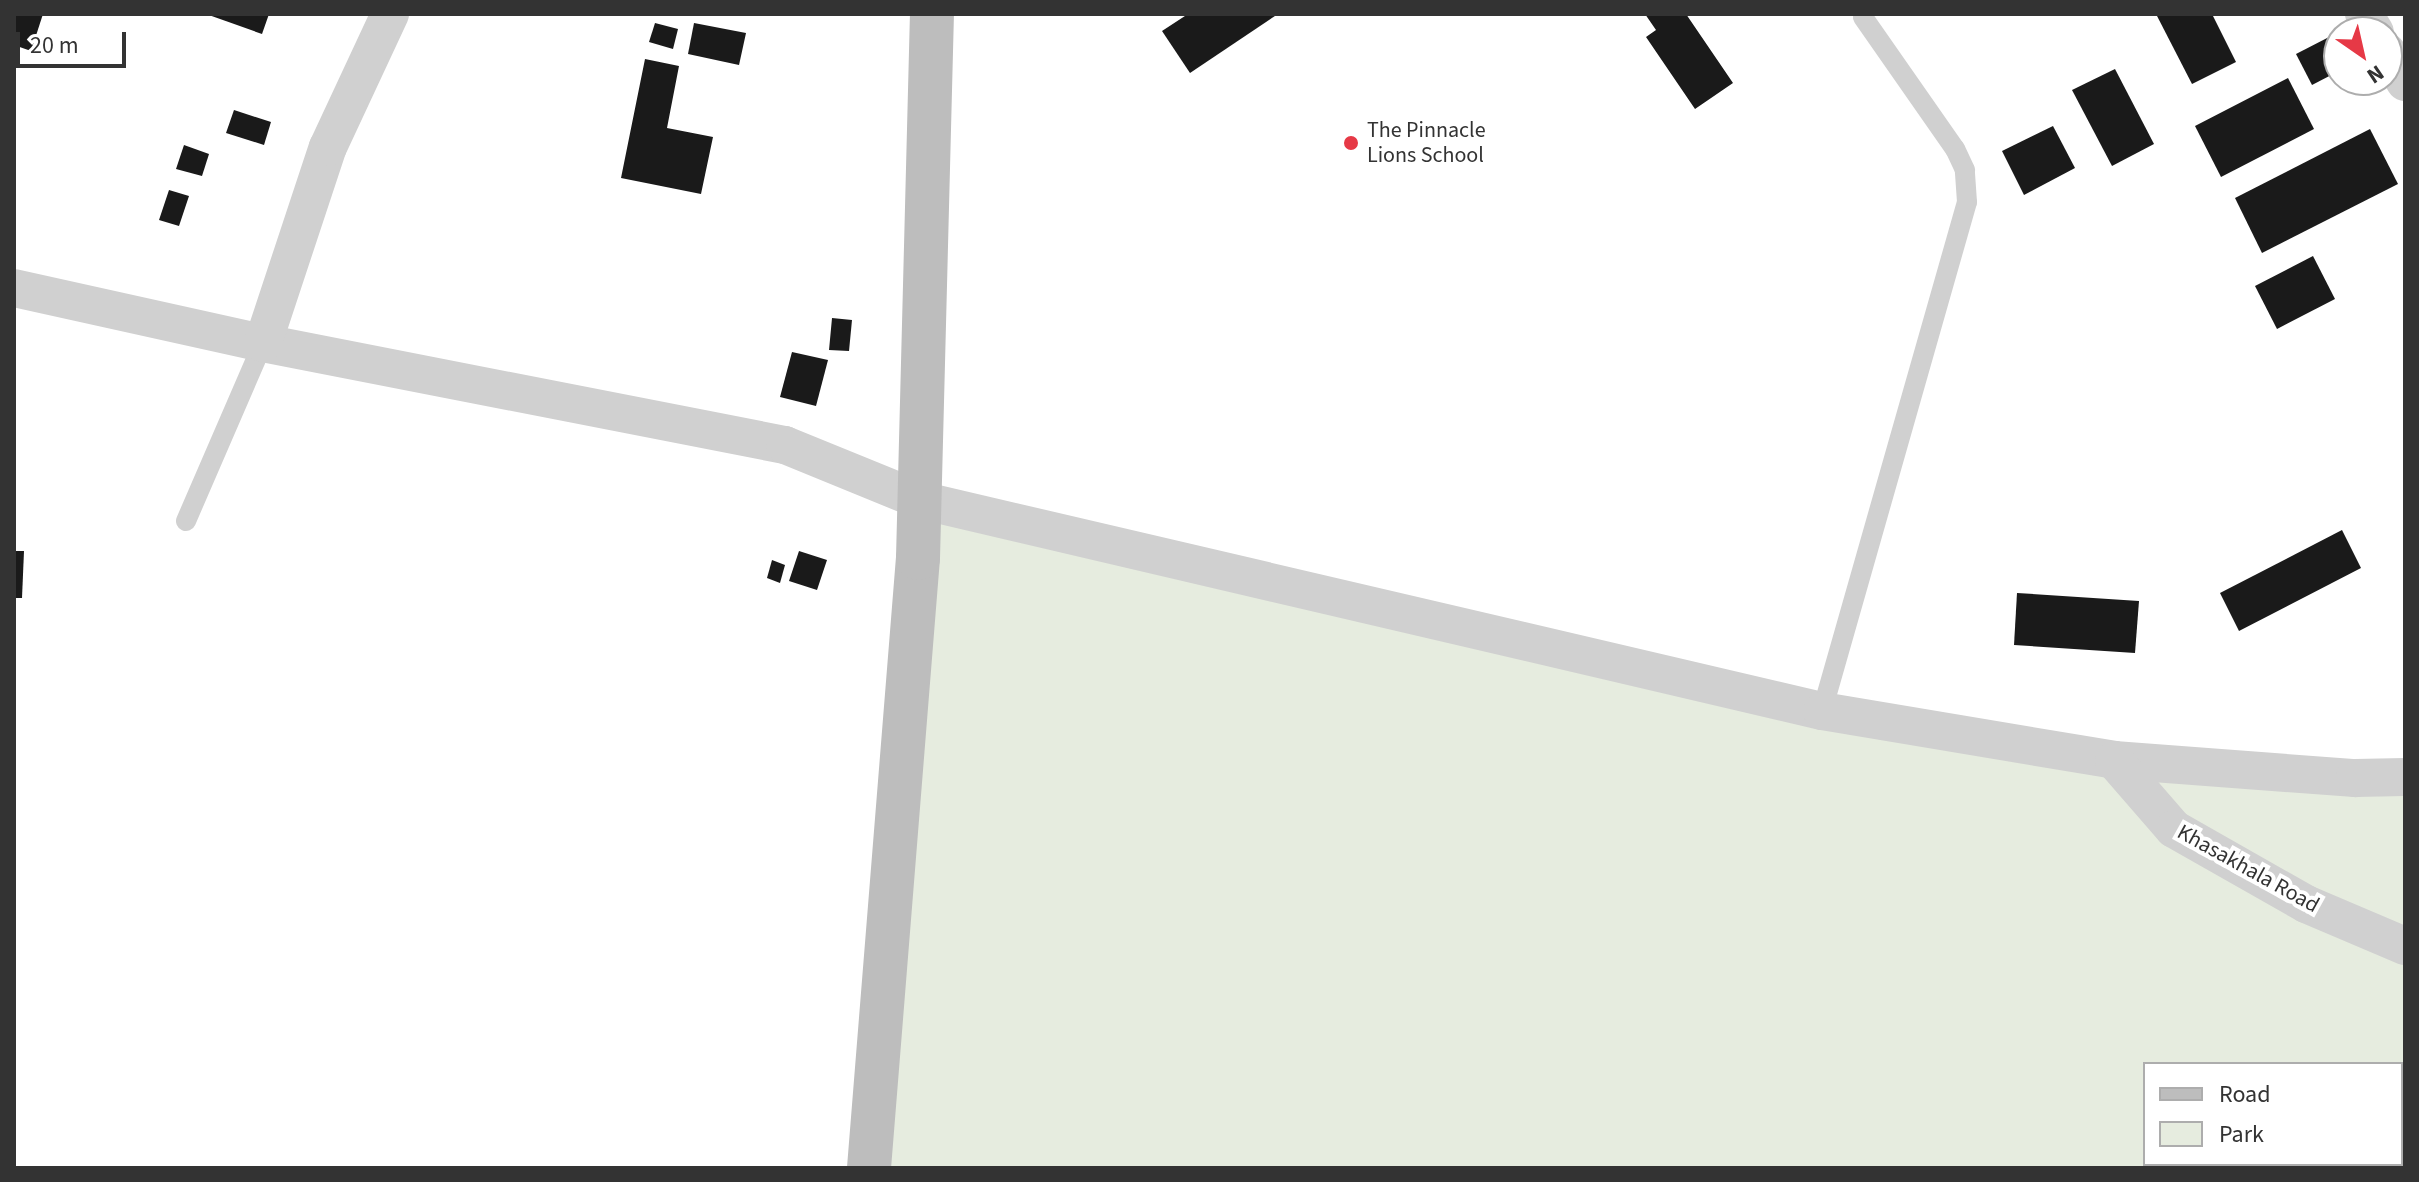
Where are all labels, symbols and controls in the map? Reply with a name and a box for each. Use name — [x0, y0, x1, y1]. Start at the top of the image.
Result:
scale bar — [20, 16, 130, 66]
north arrow — [2323, 16, 2403, 96]
text: 20 m — [30, 28, 79, 63]
text: N — [2360, 57, 2390, 92]
place label: The Pinnacle Lions School — [1367, 117, 1486, 168]
marker: The Pinnacle Lions School — [1342, 134, 1360, 152]
street label: Khasakhala Road — [2172, 819, 2324, 919]
legend — [2143, 1062, 2403, 1166]
text: Road — [2219, 1077, 2271, 1112]
text: Park — [2219, 1117, 2264, 1152]

